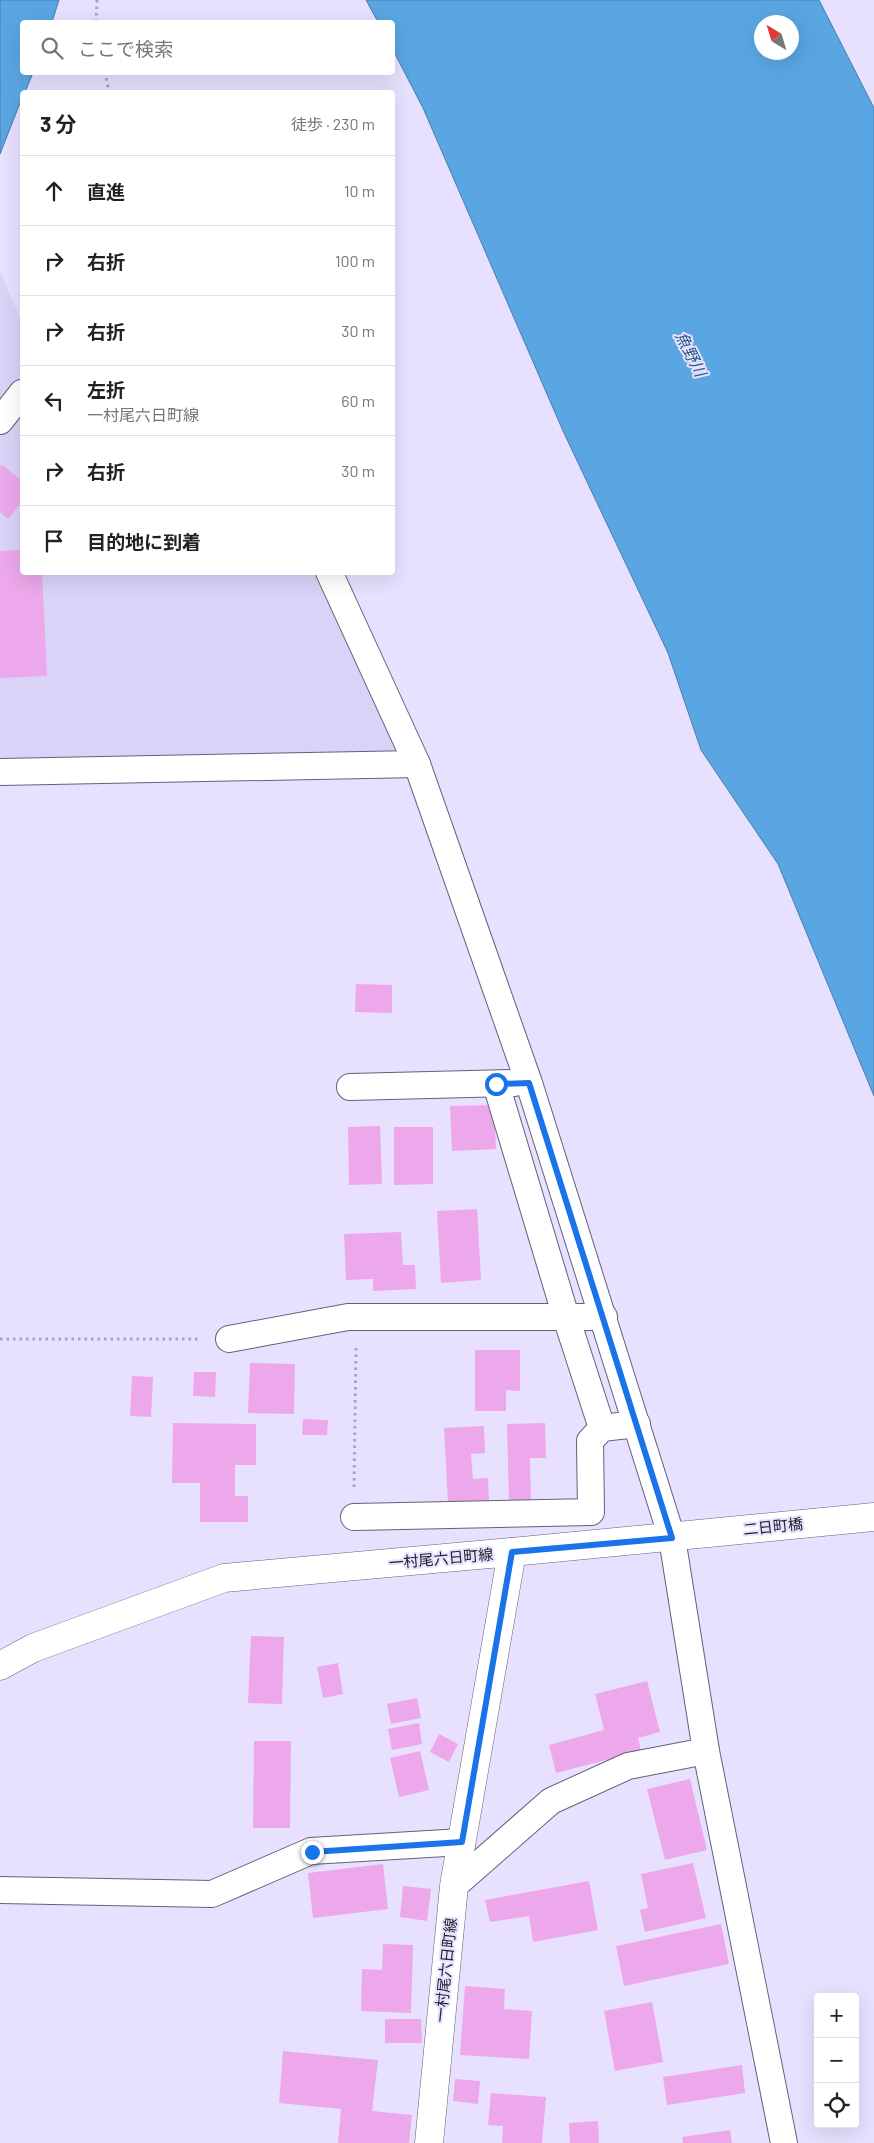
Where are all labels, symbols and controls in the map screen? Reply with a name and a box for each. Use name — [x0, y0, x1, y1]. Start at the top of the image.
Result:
north arrow — [754, 15, 799, 60]
search box — [20, 20, 395, 75]
icon: search — [38, 34, 66, 62]
text: ここで検索 — [78, 37, 173, 60]
text: 3 分 — [40, 111, 77, 136]
text: 徒歩 · 230 m — [291, 114, 375, 133]
icon: ahead — [40, 177, 68, 205]
text: 直進 — [87, 180, 125, 203]
text: 10 m — [344, 181, 375, 200]
icon: right — [40, 247, 68, 275]
text: 右折 — [87, 250, 125, 273]
text: 100 m — [335, 251, 375, 270]
icon: right — [40, 317, 68, 345]
text: 右折 — [87, 320, 125, 343]
text: 30 m — [341, 321, 375, 340]
water label: 魚野川 — [672, 328, 712, 381]
text: 左折 — [87, 378, 125, 401]
icon: left — [40, 387, 68, 415]
text: 60 m — [341, 391, 375, 410]
text: 一村尾六日町線 — [87, 405, 199, 424]
icon: right — [40, 457, 68, 485]
text: 右折 — [87, 460, 125, 483]
text: 30 m — [341, 461, 375, 480]
icon: arrive — [40, 527, 68, 555]
text: 目的地に到着 — [87, 530, 201, 553]
route start — [485, 1073, 508, 1096]
street label: 二日町橋 — [742, 1514, 804, 1538]
street label: 一村尾六日町線 — [388, 1544, 494, 1572]
route end — [301, 1841, 324, 1864]
street label: 一村尾六日町線 — [431, 1917, 459, 2023]
map controls — [814, 1993, 859, 2128]
button: + — [814, 1993, 859, 2038]
button: − — [814, 2038, 859, 2083]
button: locate — [814, 2083, 859, 2128]

